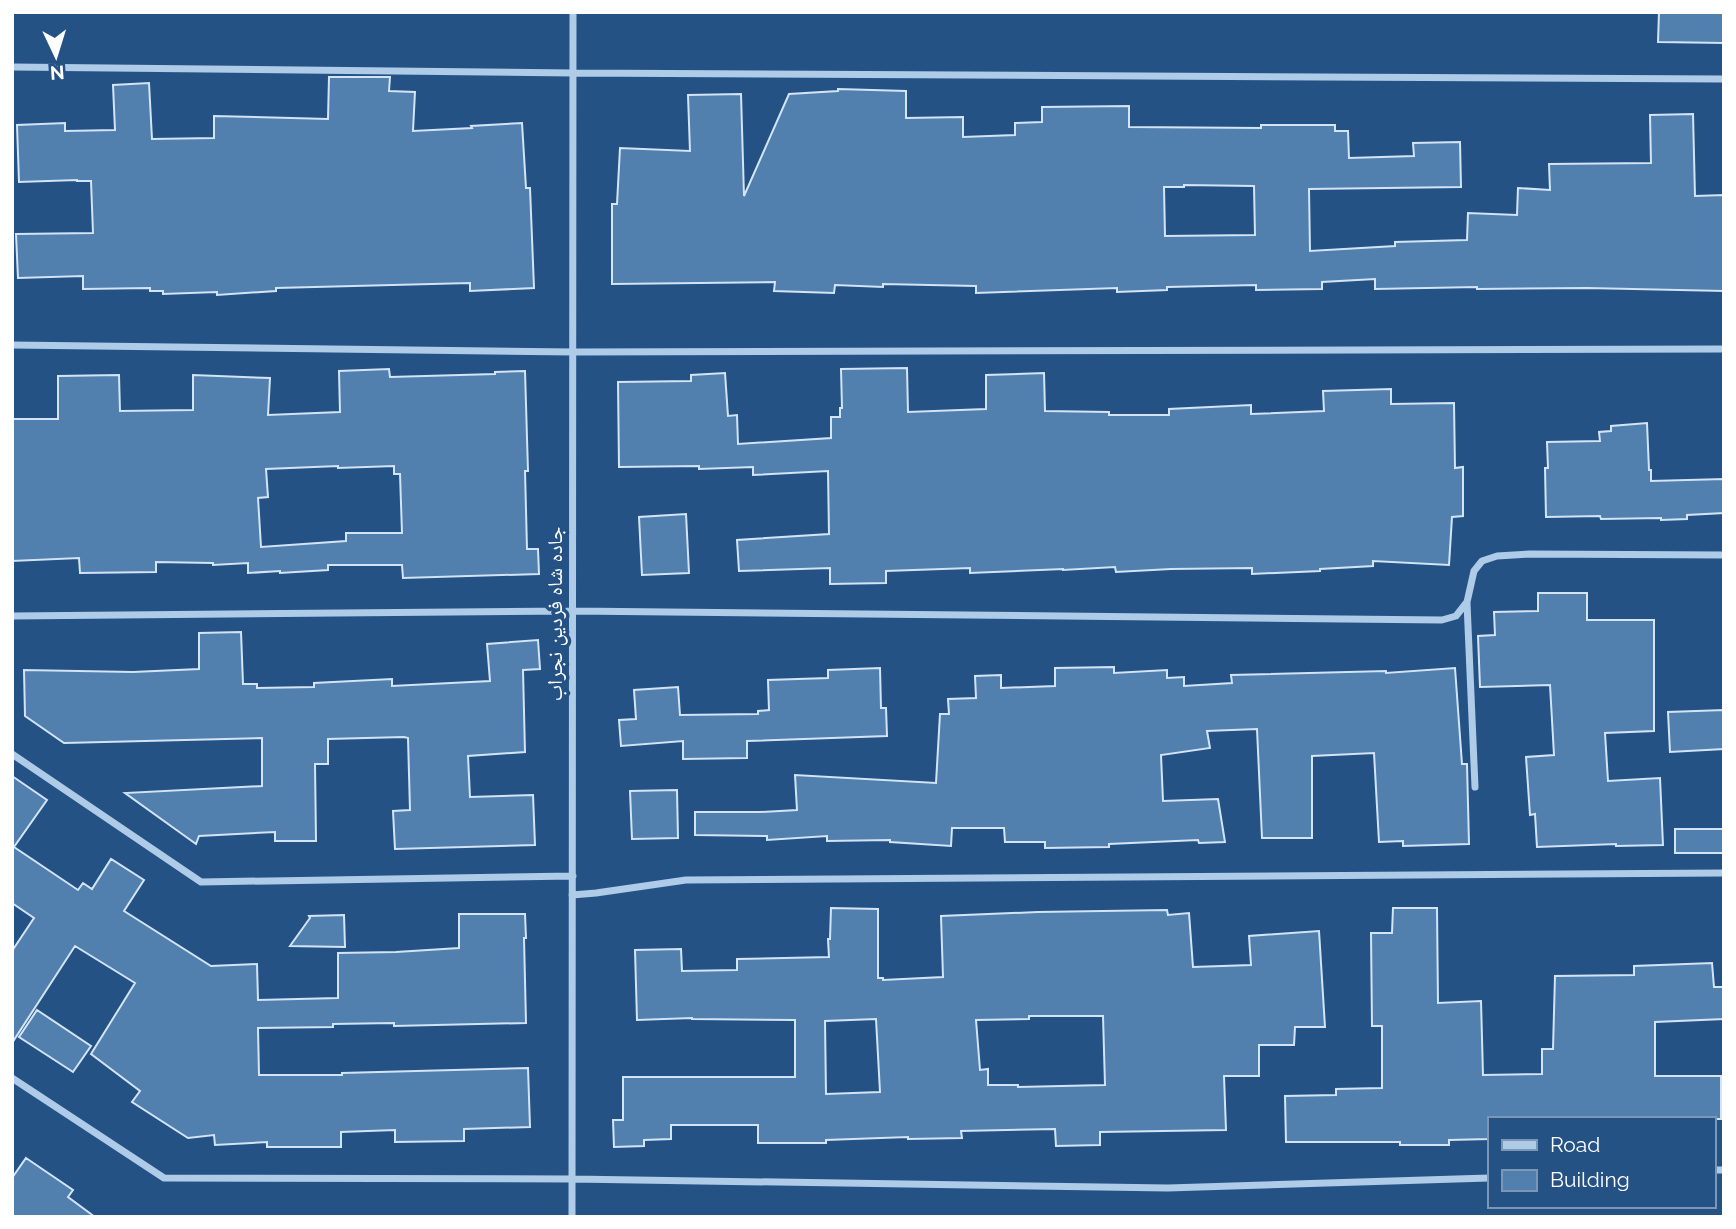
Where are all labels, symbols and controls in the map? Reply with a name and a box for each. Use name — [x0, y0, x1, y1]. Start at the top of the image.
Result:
north arrow — [21, 21, 91, 91]
text: N — [49, 61, 65, 84]
street label: جاده شاه فردین نجراب — [542, 527, 568, 701]
legend — [1488, 1117, 1715, 1208]
text: Road — [1550, 1132, 1600, 1157]
text: Building — [1550, 1167, 1630, 1192]

